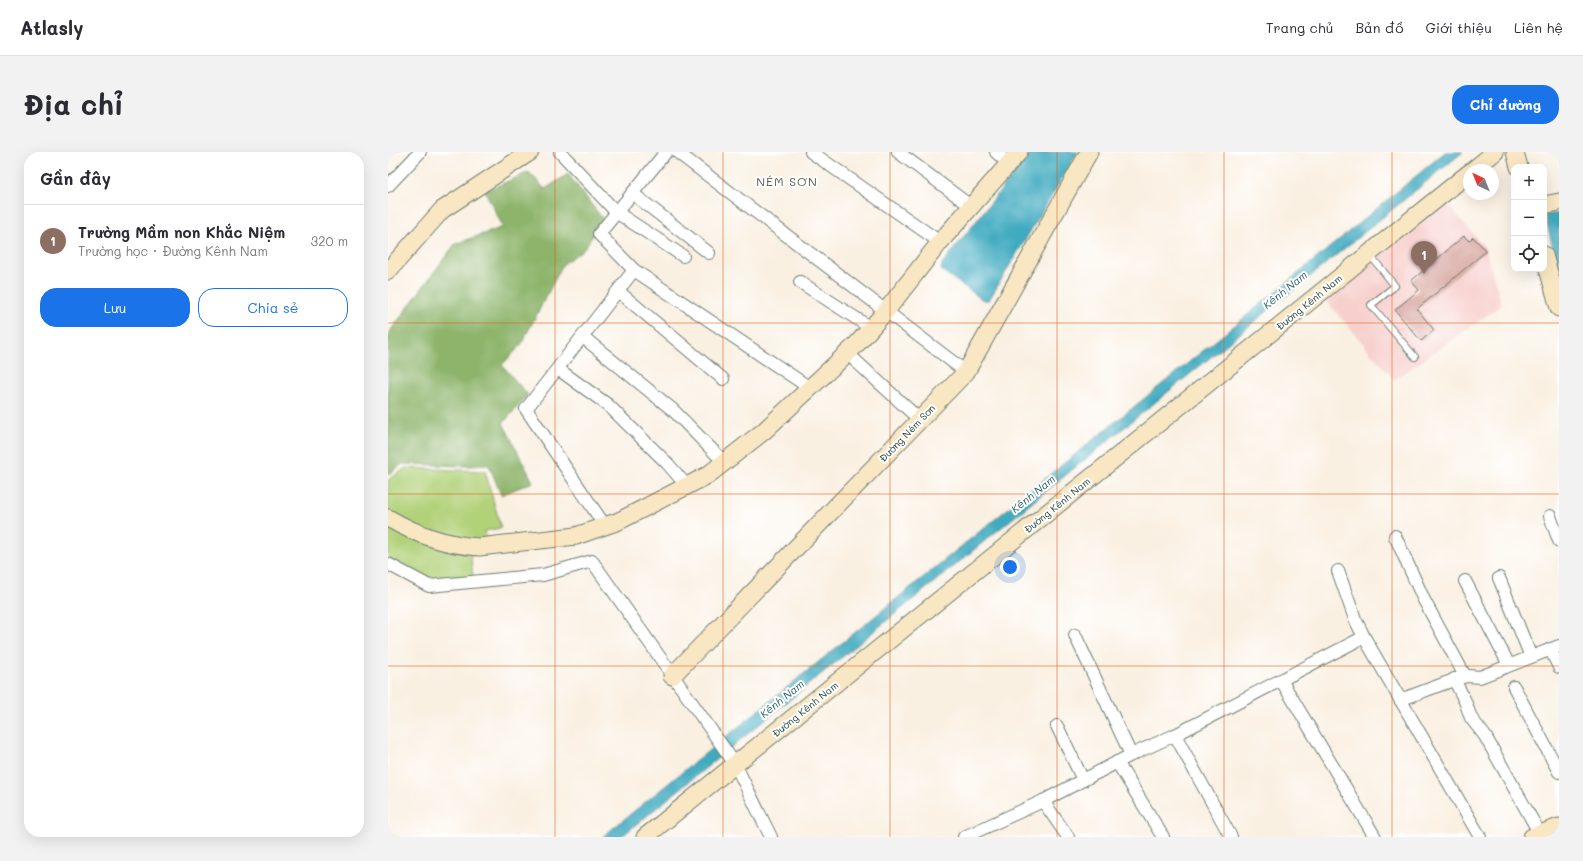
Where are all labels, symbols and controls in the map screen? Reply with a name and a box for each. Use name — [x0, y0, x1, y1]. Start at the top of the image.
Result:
text: Atlasly — [20, 15, 83, 40]
text: Trang chủ — [1266, 18, 1333, 37]
text: Bản đồ — [1355, 18, 1403, 37]
text: Giới thiệu — [1425, 18, 1492, 37]
text: Liên hệ — [1514, 18, 1563, 37]
button: Chỉ đường — [1452, 85, 1559, 124]
text: Địa chỉ — [24, 86, 124, 122]
north arrow — [1463, 164, 1499, 200]
map controls — [1511, 164, 1547, 272]
button: + — [1511, 164, 1547, 200]
text: Gần đây — [40, 167, 111, 189]
district label: NÉM SƠN — [756, 173, 818, 189]
button: − — [1511, 200, 1547, 236]
text: Trường Mầm non Khắc Niệm — [78, 222, 285, 242]
text: 1 — [50, 232, 56, 249]
text: 320 m — [311, 232, 348, 249]
button: locate — [1511, 236, 1547, 272]
pin: 1 — [1411, 241, 1437, 274]
text: Trường học · Đường Kênh Nam — [78, 242, 268, 259]
water label: Kênh Nam — [1259, 267, 1310, 312]
street label: Đường Kênh Nam — [1273, 271, 1345, 333]
button: Lưu — [40, 288, 190, 327]
button: Chia sẻ — [198, 288, 348, 327]
street label: Đường Ném Sơn — [876, 401, 938, 465]
water label: Kênh Nam — [1007, 471, 1058, 516]
street label: Đường Kênh Nam — [1021, 474, 1093, 536]
your location — [1000, 557, 1020, 577]
water label: Kênh Nam — [756, 676, 807, 721]
street label: Đường Kênh Nam — [769, 678, 841, 740]

